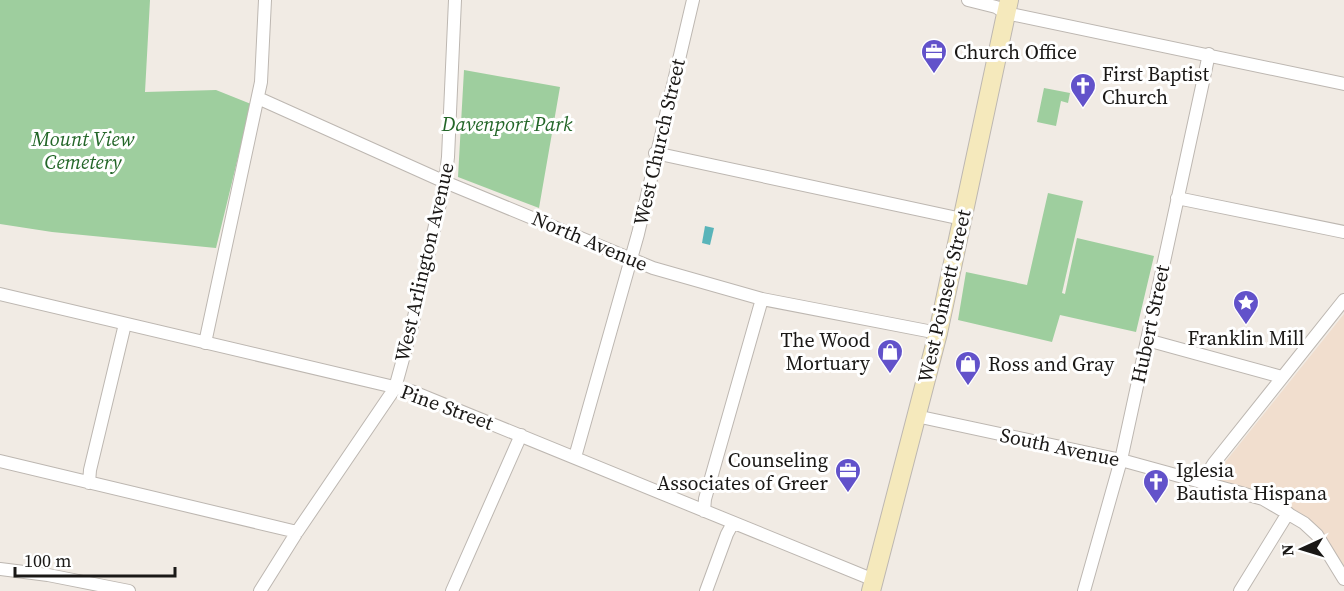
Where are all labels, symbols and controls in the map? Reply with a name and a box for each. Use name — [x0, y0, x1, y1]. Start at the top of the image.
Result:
office icon: Church Office — [919, 37, 949, 75]
place label: Church Office — [954, 38, 1077, 66]
street label: West Church Street — [626, 55, 692, 228]
place label: First Baptist Church — [1102, 60, 1209, 111]
church icon: First Baptist Church — [1068, 71, 1098, 109]
park label: Davenport Park — [441, 110, 573, 138]
park label: Mount View Cemetery — [31, 125, 135, 176]
street label: West Arlington Avenue — [387, 160, 461, 364]
street label: North Avenue — [528, 204, 652, 278]
street label: West Poinsett Street — [910, 206, 978, 385]
street label: Hubert Street — [1124, 262, 1176, 386]
place icon: Franklin Mill — [1231, 288, 1261, 326]
place label: Franklin Mill — [1187, 324, 1305, 352]
place label: The Wood Mortuary — [781, 326, 871, 377]
shop icon: The Wood Mortuary — [875, 337, 905, 375]
shop icon: Ross and Gray — [953, 349, 983, 387]
place label: Ross and Gray — [988, 350, 1115, 378]
street label: Pine Street — [397, 377, 498, 437]
street label: South Avenue — [998, 421, 1122, 473]
place label: Counseling Associates of Greer — [657, 446, 829, 497]
office icon: Counseling Associates of Greer — [833, 456, 863, 494]
place label: Iglesia Bautista Hispana — [1176, 456, 1328, 507]
church icon: Iglesia Bautista Hispana — [1141, 467, 1171, 505]
north arrow — [1272, 519, 1332, 579]
scale bar — [15, 540, 176, 578]
text: N — [1276, 543, 1298, 557]
text: 100 m — [24, 548, 71, 573]

